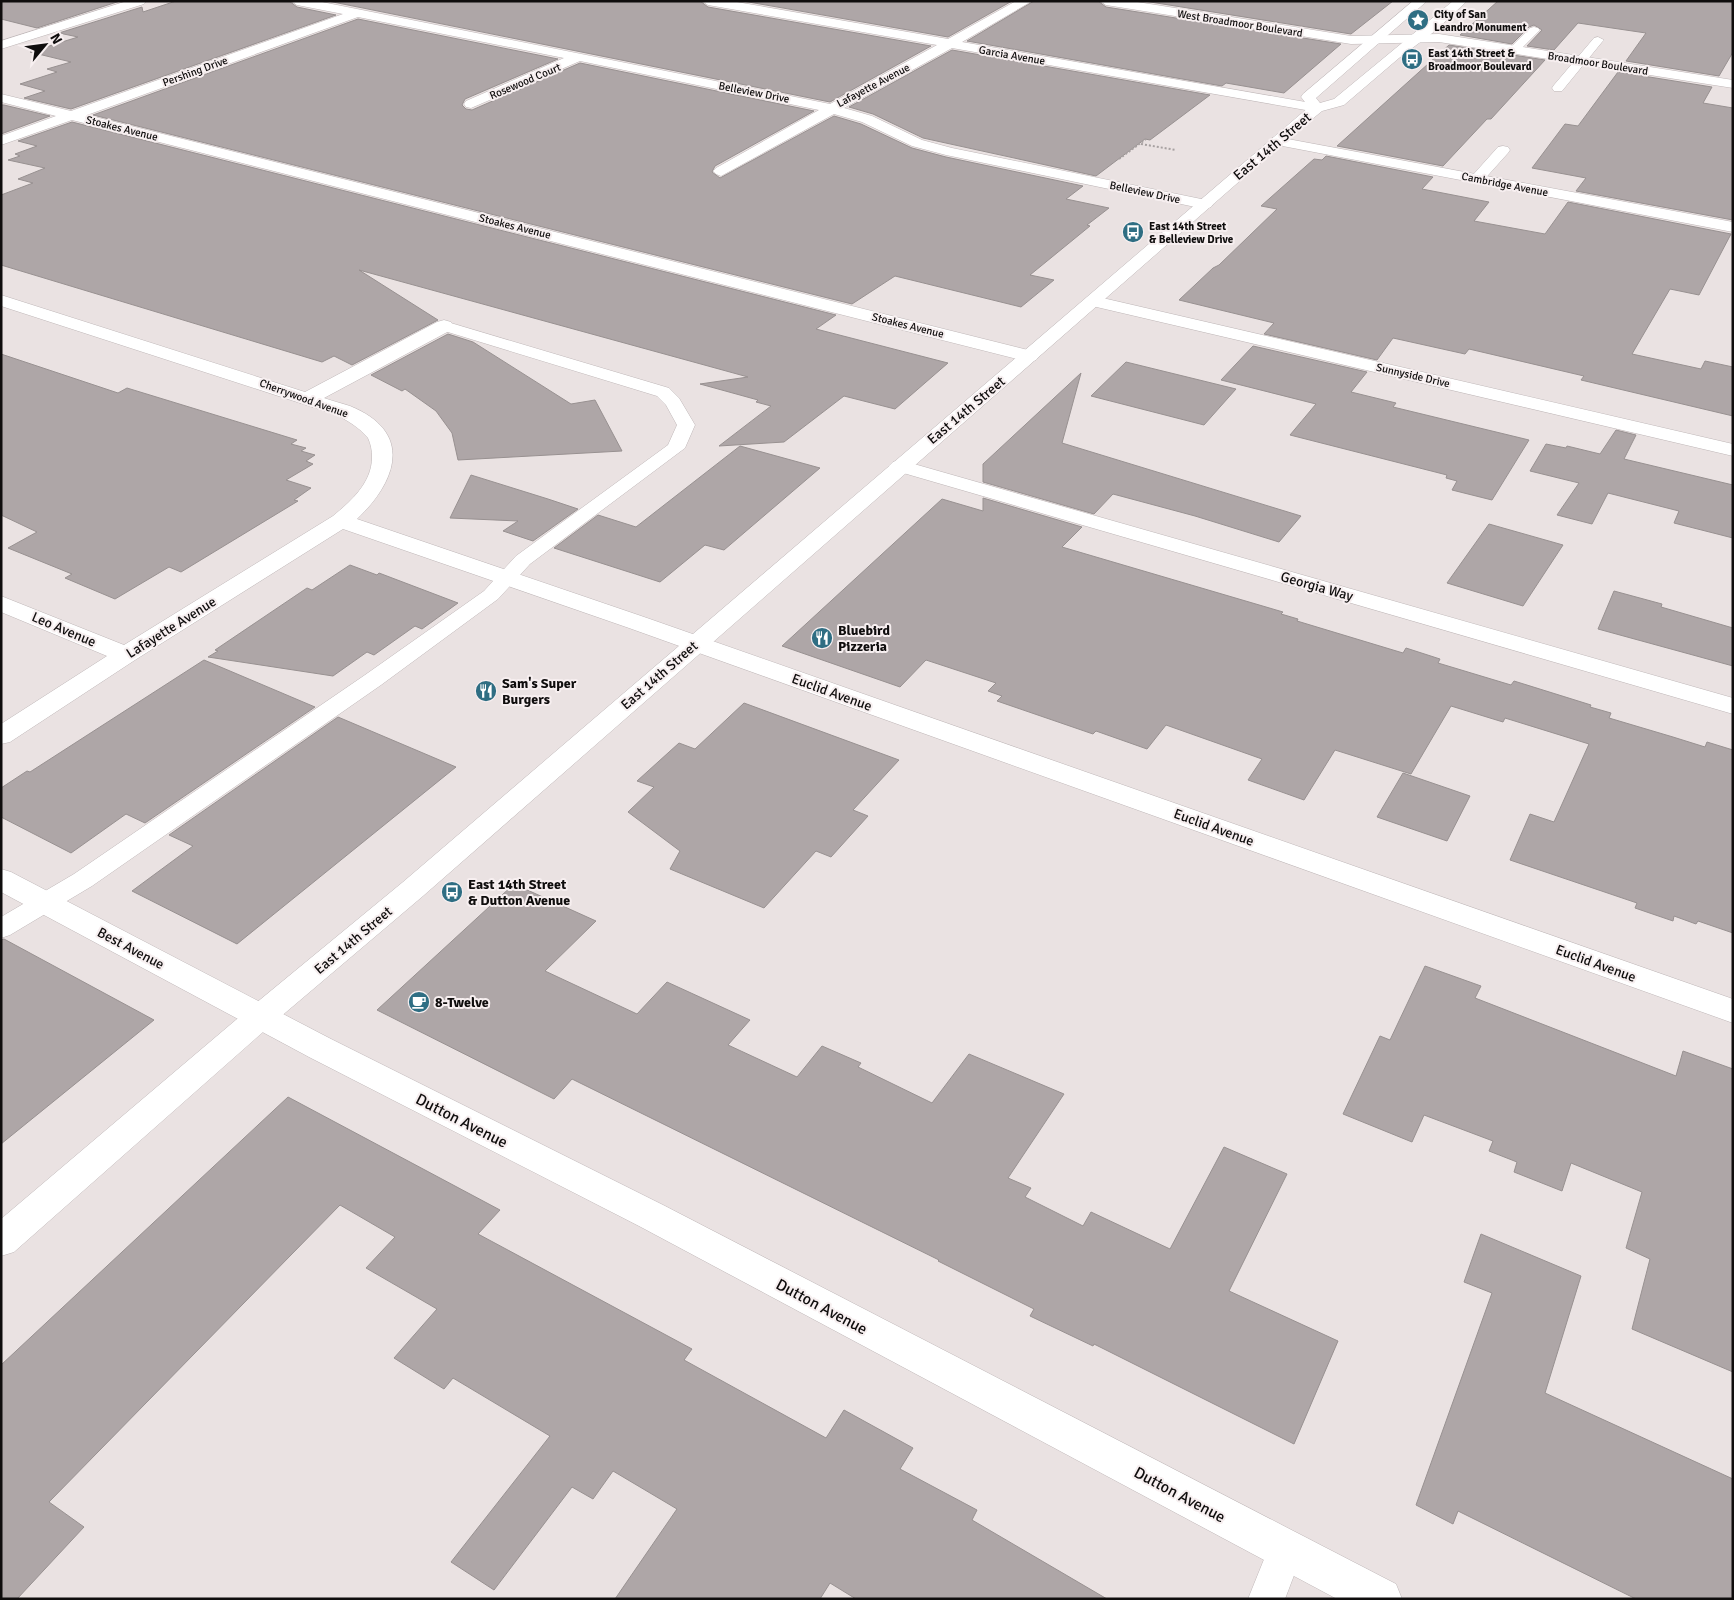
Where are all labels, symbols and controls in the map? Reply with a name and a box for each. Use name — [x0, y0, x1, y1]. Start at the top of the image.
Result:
street label: West Broadmoor Boulevard — [1176, 7, 1304, 40]
place icon: City of San Leandro Monument — [1406, 8, 1430, 32]
place label: City of San Leandro Monument — [1434, 8, 1527, 34]
north arrow — [20, 20, 70, 70]
text: N — [46, 31, 66, 47]
street label: Garcia Avenue — [978, 43, 1046, 68]
bus stop icon: East 14th Street & Broadmoor Boulevard — [1400, 47, 1424, 71]
place label: East 14th Street & Broadmoor Boulevard — [1428, 47, 1532, 73]
street label: Broadmoor Boulevard — [1547, 49, 1649, 78]
street label: Pershing Drive — [161, 54, 229, 89]
street label: Rosewood Court — [488, 61, 563, 102]
street label: Lafayette Avenue — [835, 61, 912, 110]
street label: Belleview Drive — [717, 79, 790, 106]
street label: East 14th Street — [1230, 109, 1315, 184]
street label: Stoakes Avenue — [85, 113, 159, 144]
street label: Cambridge Avenue — [1461, 170, 1549, 199]
street label: Belleview Drive — [1108, 179, 1181, 206]
street label: Stoakes Avenue — [478, 211, 552, 242]
bus stop icon: East 14th Street & Belleview Drive — [1121, 220, 1145, 244]
place label: East 14th Street & Belleview Drive — [1149, 220, 1234, 246]
street label: Stoakes Avenue — [871, 310, 945, 341]
street label: Sunnyside Drive — [1375, 361, 1451, 390]
street label: East 14th Street — [924, 373, 1009, 448]
street label: Cherrywood Avenue — [258, 376, 350, 421]
street label: Georgia Way — [1279, 568, 1355, 605]
street label: Lafayette Avenue — [123, 593, 219, 662]
street label: Leo Avenue — [29, 608, 98, 651]
place label: Bluebird Pizzeria — [838, 622, 890, 655]
restaurant icon: Bluebird Pizzeria — [810, 626, 834, 650]
street label: East 14th Street — [617, 637, 701, 713]
street label: Euclid Avenue — [789, 670, 874, 715]
place label: Sam's Super Burgers — [502, 675, 577, 708]
restaurant icon: Sam's Super Burgers — [474, 679, 498, 703]
street label: Euclid Avenue — [1171, 805, 1256, 850]
place label: East 14th Street & Dutton Avenue — [468, 876, 570, 909]
bus stop icon: East 14th Street & Dutton Avenue — [440, 880, 464, 904]
street label: East 14th Street — [311, 903, 396, 978]
street label: Best Avenue — [94, 924, 167, 973]
street label: Euclid Avenue — [1553, 941, 1638, 986]
cafe icon: 8-Twelve — [407, 990, 431, 1014]
place label: 8-Twelve — [435, 994, 489, 1011]
street label: Dutton Avenue — [412, 1089, 511, 1153]
street label: Dutton Avenue — [772, 1274, 871, 1339]
street label: Dutton Avenue — [1130, 1462, 1229, 1527]

